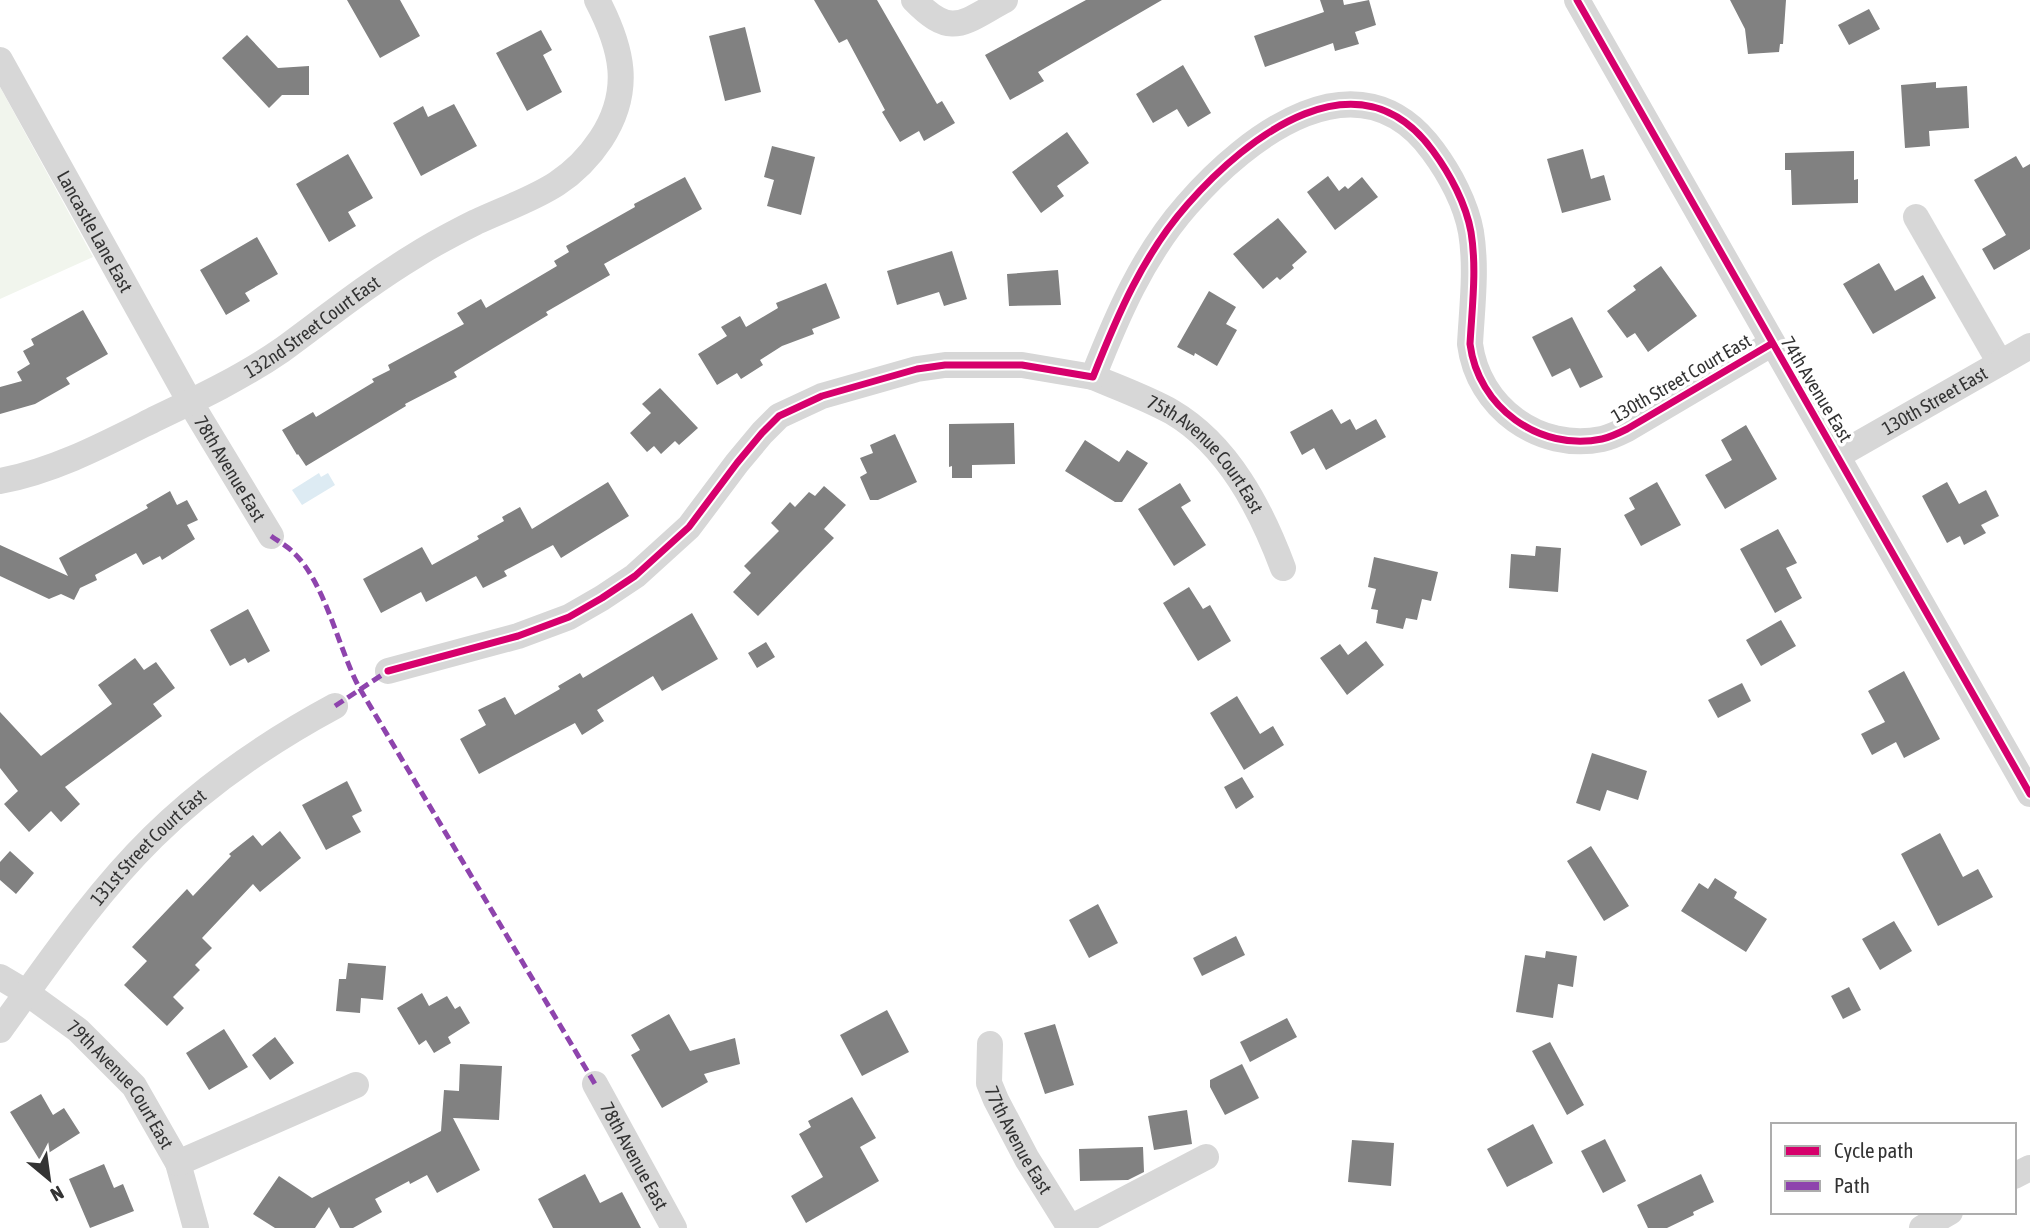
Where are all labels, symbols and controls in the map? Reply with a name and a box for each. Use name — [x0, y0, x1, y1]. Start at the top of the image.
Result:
street label: Lancastle Lane East — [53, 167, 138, 296]
street label: 132nd Street Court East — [240, 271, 384, 382]
street label: 130th Street Court East — [1607, 329, 1755, 427]
street label: 74th Avenue East — [1777, 332, 1857, 446]
street label: 130th Street East — [1878, 362, 1991, 439]
street label: 75th Avenue Court East — [1144, 390, 1268, 517]
street label: 78th Avenue East — [190, 412, 271, 525]
street label: 131st Street Court East — [86, 784, 210, 910]
street label: 79th Avenue Court East — [63, 1015, 178, 1153]
street label: 77th Avenue East — [980, 1083, 1057, 1198]
street label: 78th Avenue East — [596, 1098, 673, 1214]
legend — [1771, 1123, 2016, 1214]
text: Cycle path — [1834, 1138, 1913, 1162]
north arrow — [14, 1144, 84, 1214]
text: Path — [1834, 1173, 1870, 1197]
text: N — [47, 1182, 67, 1206]

